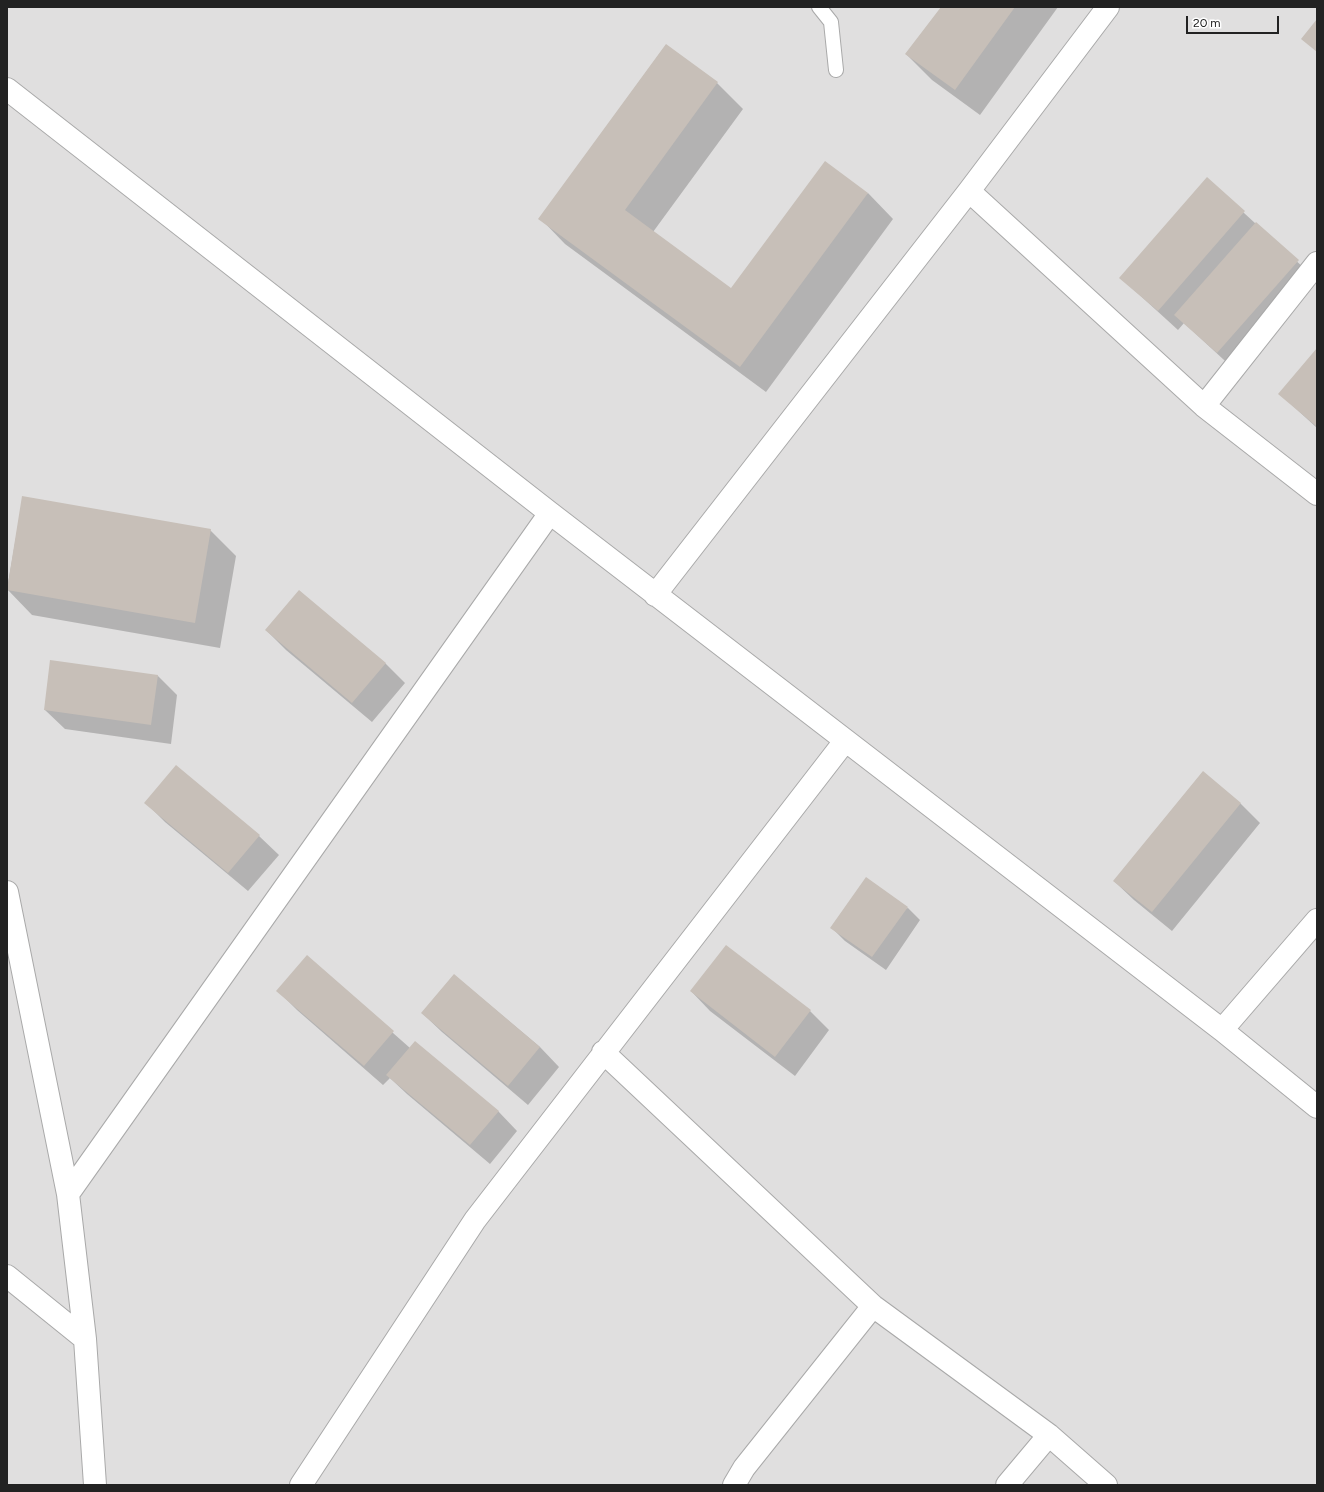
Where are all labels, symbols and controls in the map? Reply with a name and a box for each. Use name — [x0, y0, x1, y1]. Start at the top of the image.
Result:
scale bar — [1188, 8, 1281, 34]
text: 20 m — [1193, 16, 1221, 30]

